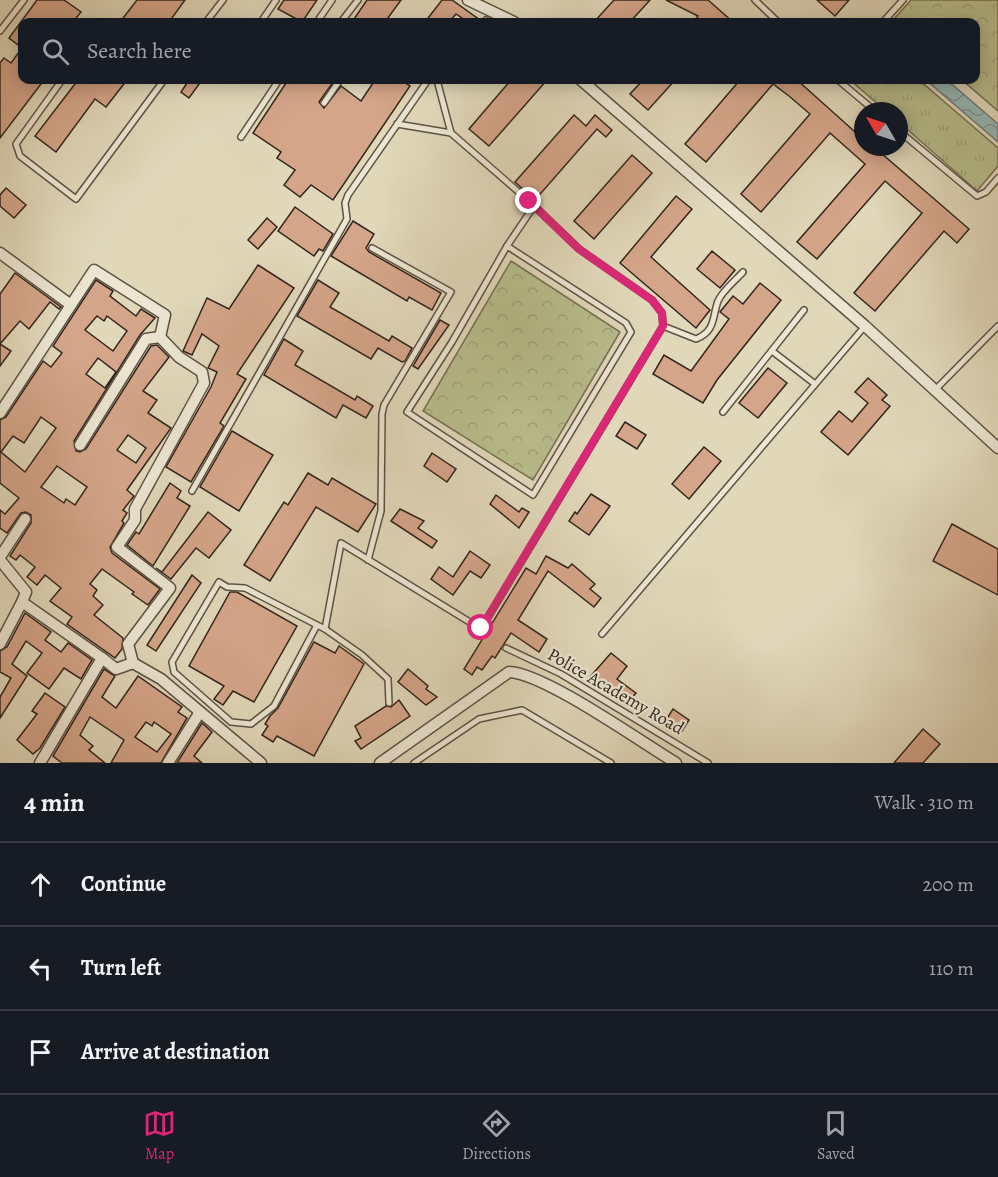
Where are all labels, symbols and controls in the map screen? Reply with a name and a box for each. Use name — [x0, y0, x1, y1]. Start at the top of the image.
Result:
search box — [18, 18, 980, 84]
icon: search — [39, 35, 72, 68]
text: Search here — [87, 36, 192, 66]
north arrow — [854, 102, 908, 156]
route end — [515, 187, 541, 213]
route start — [467, 614, 493, 640]
street label: Police Academy Road — [543, 642, 689, 740]
text: 4 min — [24, 785, 85, 820]
text: Walk · 310 m — [875, 789, 974, 816]
icon: ahead — [24, 868, 57, 901]
text: Continue — [81, 869, 166, 899]
text: 200 m — [923, 871, 974, 898]
icon: left — [24, 952, 57, 985]
text: Turn left — [81, 953, 161, 983]
text: 110 m — [929, 955, 974, 982]
icon: arrive — [24, 1036, 57, 1069]
text: Arrive at destination — [81, 1037, 270, 1067]
tab: Map — [143, 1107, 176, 1165]
tab: Directions — [462, 1107, 531, 1165]
tab: Saved — [817, 1107, 855, 1165]

